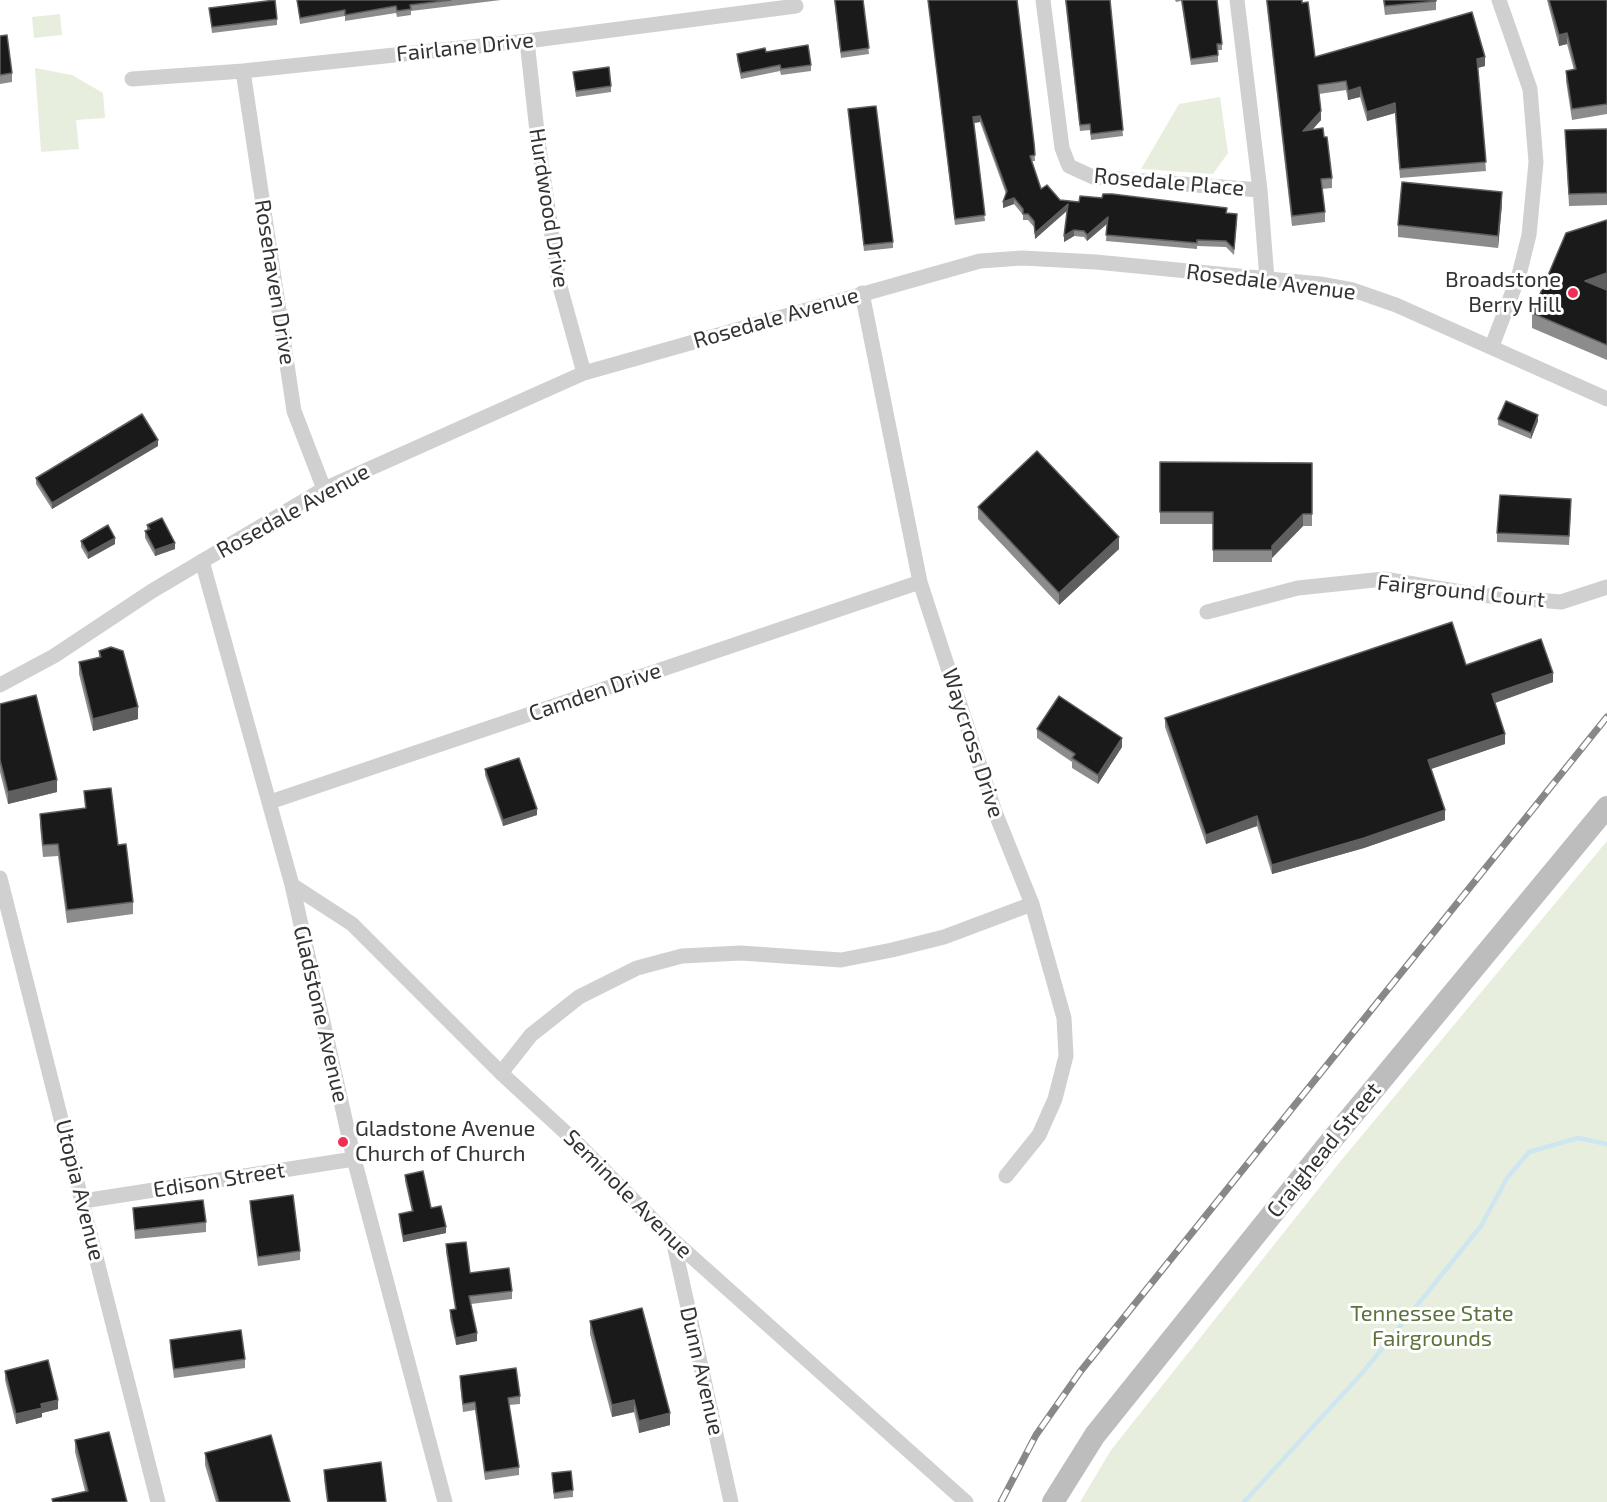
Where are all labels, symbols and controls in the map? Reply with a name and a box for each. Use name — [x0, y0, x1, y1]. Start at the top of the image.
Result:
street label: Fairlane Drive — [395, 27, 535, 67]
street label: Hurdwood Drive — [523, 126, 575, 290]
street label: Rosedale Place — [1093, 162, 1245, 202]
street label: Rosehaven Drive — [249, 197, 301, 367]
street label: Rosedale Avenue — [1185, 259, 1357, 305]
place label: Broadstone Berry Hill — [1445, 267, 1561, 318]
street label: Rosedale Avenue — [690, 282, 862, 354]
marker: Broadstone Berry Hill — [1566, 286, 1580, 300]
street label: Rosedale Avenue — [212, 458, 374, 564]
street label: Fairground Court — [1376, 569, 1546, 613]
street label: Camden Drive — [525, 657, 665, 727]
street label: Waycross Drive — [936, 665, 1010, 821]
street label: Gladstone Avenue — [288, 923, 354, 1105]
street label: Craighead Street — [1261, 1077, 1387, 1223]
place label: Gladstone Avenue Church of Church — [355, 1116, 535, 1168]
street label: Utopia Avenue — [50, 1117, 110, 1263]
street label: Seminole Avenue — [558, 1124, 698, 1264]
marker: Gladstone Avenue Church of Church — [336, 1135, 350, 1149]
street label: Edison Street — [151, 1157, 287, 1203]
park label: Tennessee State Fairgrounds — [1350, 1301, 1514, 1352]
street label: Dunn Avenue — [674, 1304, 730, 1438]

